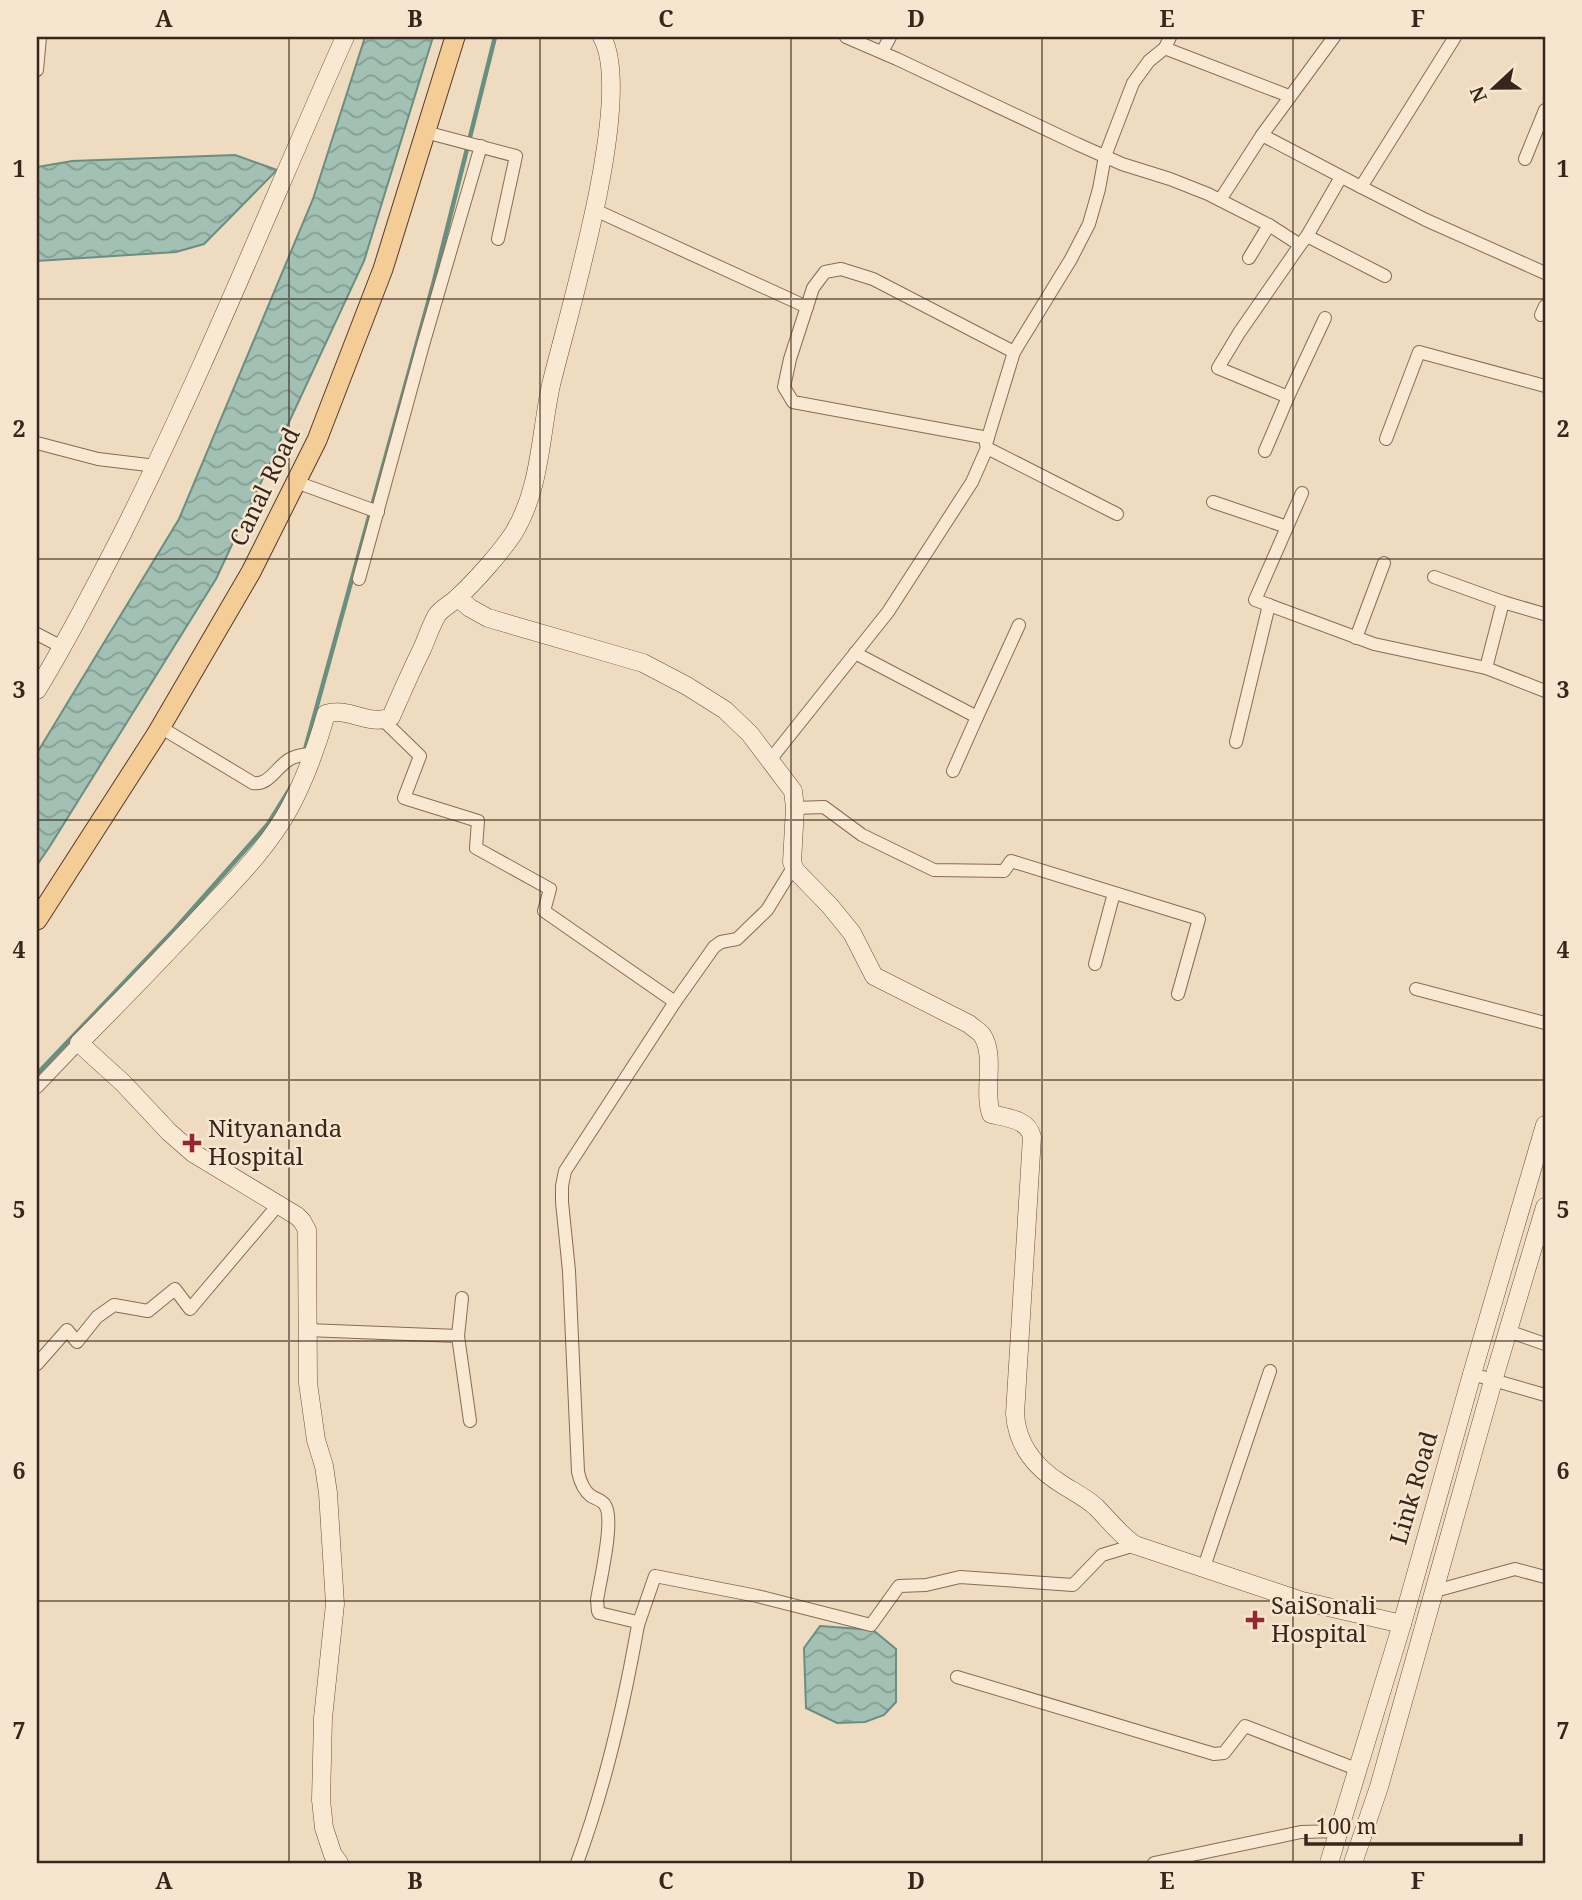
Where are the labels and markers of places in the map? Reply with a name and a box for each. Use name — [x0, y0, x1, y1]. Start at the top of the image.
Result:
place label: Nityananda Hospital — [208, 1111, 342, 1172]
marker: Nityananda Hospital — [182, 1133, 202, 1153]
place label: SaiSonali Hospital — [1271, 1588, 1377, 1649]
marker: SaiSonali Hospital — [1245, 1610, 1265, 1630]

